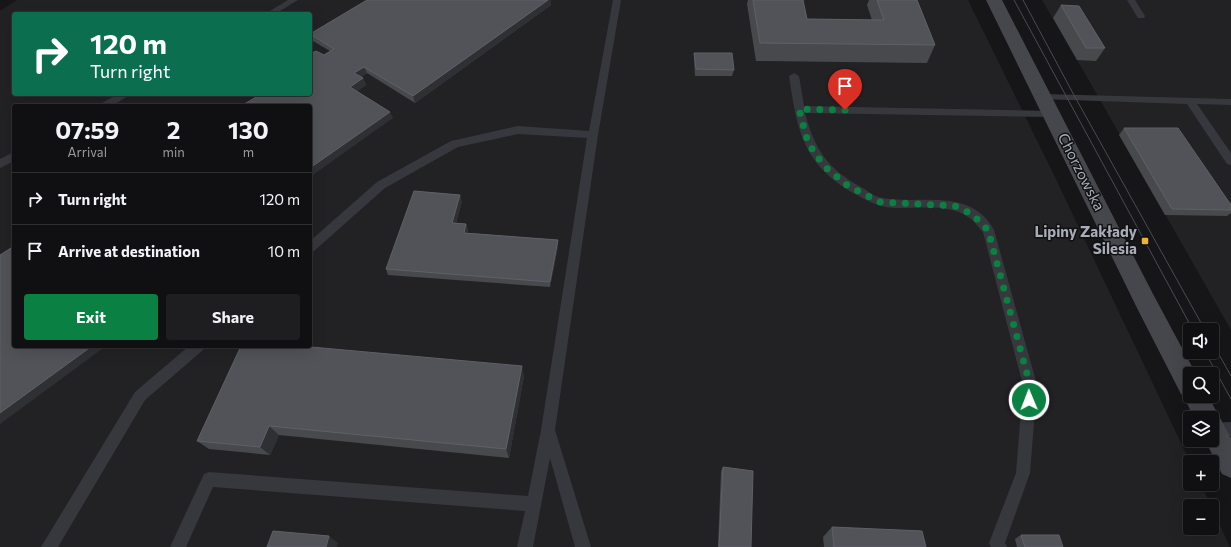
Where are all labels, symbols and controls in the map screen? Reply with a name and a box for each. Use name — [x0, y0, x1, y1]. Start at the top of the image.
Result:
text: 120 m — [90, 26, 167, 60]
icon: right — [24, 28, 76, 80]
text: Turn right — [90, 60, 170, 82]
pin — [828, 69, 862, 110]
icon: arrive — [834, 75, 856, 97]
text: 07:59 — [55, 115, 119, 144]
text: 2 — [167, 115, 180, 144]
text: 130 — [228, 115, 269, 144]
street label: Chorzowska — [1055, 130, 1109, 213]
text: Arrival — [68, 144, 107, 160]
text: min — [163, 144, 185, 160]
text: m — [243, 144, 254, 160]
icon: right — [24, 188, 46, 210]
text: Turn right — [58, 190, 127, 208]
text: 120 m — [260, 190, 300, 208]
place label: Lipiny Zakłady Silesia — [1034, 222, 1138, 257]
marker: Lipiny Zakłady Silesia — [1140, 236, 1150, 246]
icon: arrive — [24, 240, 46, 262]
text: Arrive at destination — [58, 242, 200, 260]
text: 10 m — [268, 242, 300, 260]
button: Exit — [24, 294, 158, 340]
button: Share — [166, 294, 300, 340]
map controls — [1183, 323, 1219, 535]
button: sound — [1183, 323, 1219, 359]
button: search — [1183, 367, 1219, 403]
position arrow — [1008, 379, 1050, 421]
button: layers — [1183, 411, 1219, 447]
button: + — [1183, 455, 1219, 491]
button: − — [1183, 499, 1219, 535]

